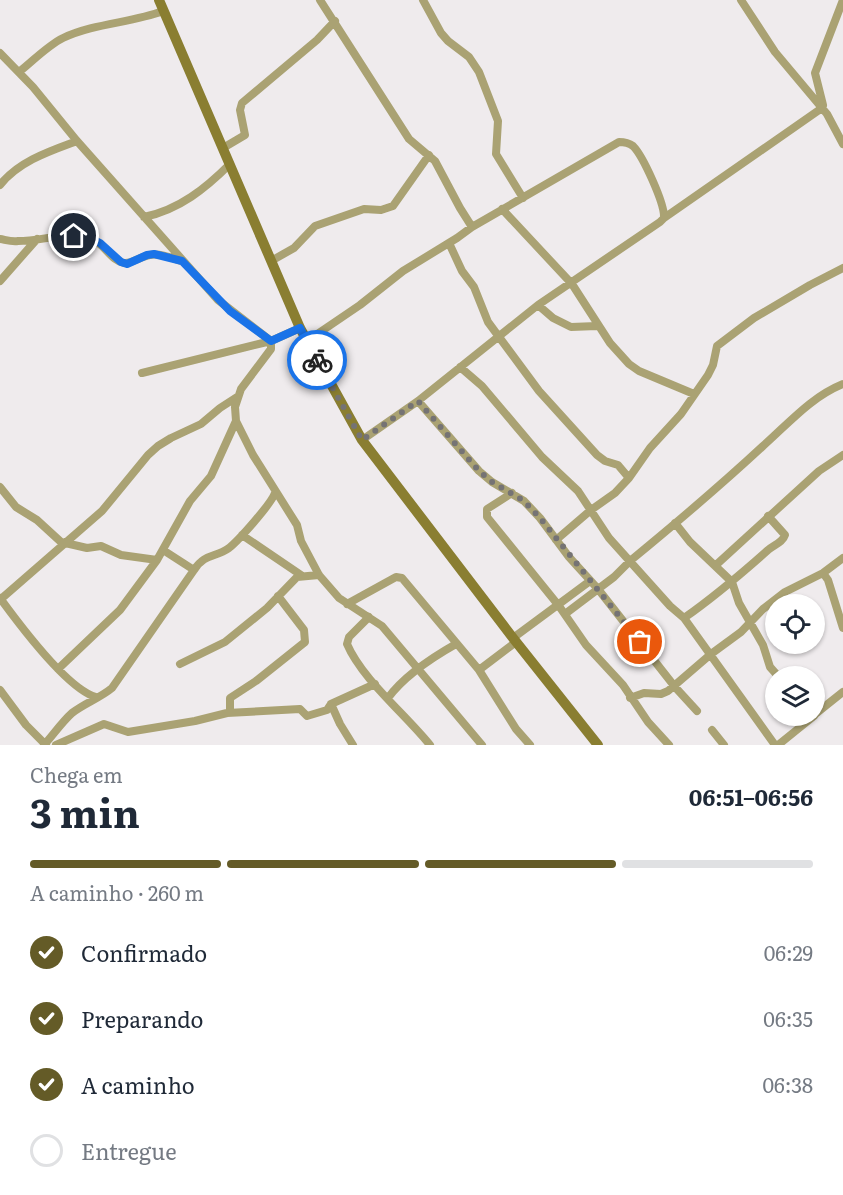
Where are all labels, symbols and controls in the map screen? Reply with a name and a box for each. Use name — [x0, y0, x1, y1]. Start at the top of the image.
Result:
pin — [48, 210, 99, 261]
icon: home — [57, 219, 90, 252]
courier — [287, 330, 347, 390]
icon: bike — [301, 344, 334, 377]
map controls — [765, 594, 825, 726]
button: locate — [765, 594, 825, 654]
pin — [614, 616, 665, 667]
icon: bag — [623, 625, 656, 658]
button: layers — [765, 666, 825, 726]
text: Chega em — [30, 759, 123, 789]
text: 06:51–06:56 — [689, 780, 813, 813]
text: 3 min — [30, 782, 140, 840]
text: A caminho · 260 m — [30, 877, 204, 907]
icon: check — [30, 936, 63, 969]
text: Confirmado — [81, 936, 207, 969]
text: 06:29 — [764, 937, 813, 967]
icon: check — [30, 1002, 63, 1035]
text: Preparando — [81, 1002, 203, 1035]
text: 06:35 — [763, 1003, 813, 1033]
icon: check — [30, 1068, 63, 1101]
text: A caminho — [81, 1068, 195, 1101]
text: 06:38 — [762, 1069, 813, 1099]
text: Entregue — [81, 1134, 177, 1167]

